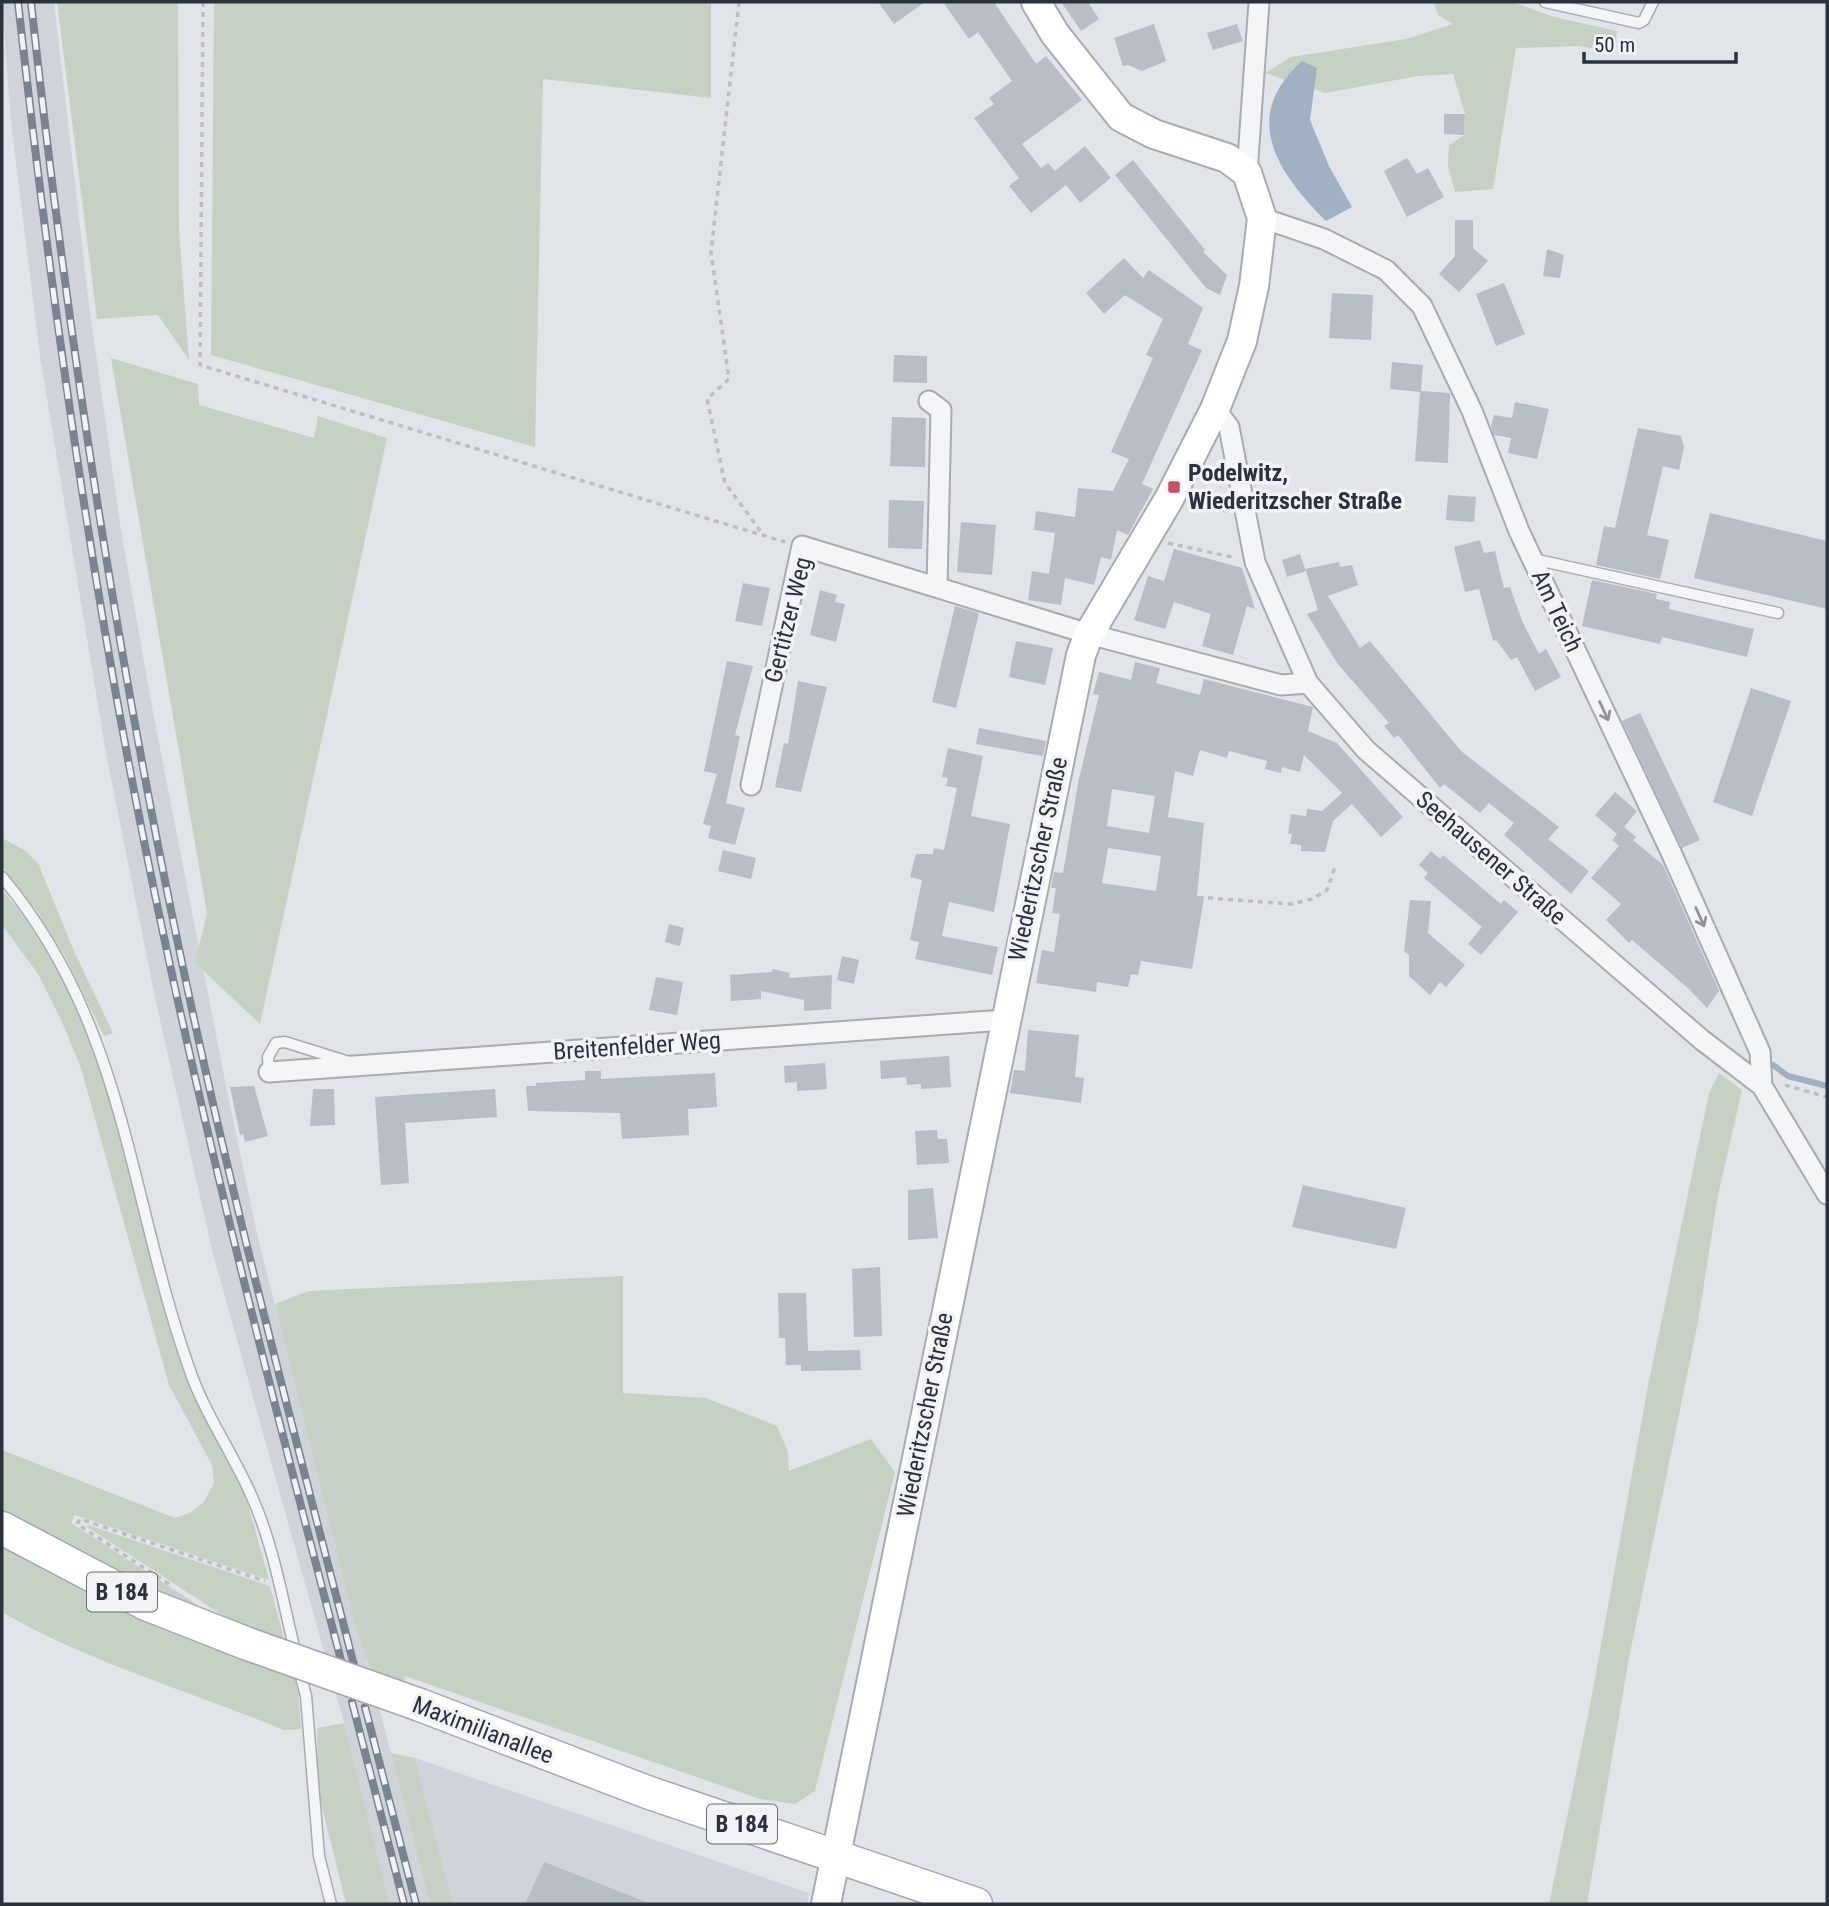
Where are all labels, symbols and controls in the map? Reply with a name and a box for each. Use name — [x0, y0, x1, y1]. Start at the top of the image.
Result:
scale bar — [1584, 21, 1736, 65]
text: 50 m — [1594, 33, 1635, 57]
place label: Podelwitz, Wiederitzscher Straße — [1188, 459, 1402, 515]
marker: Podelwitz, Wiederitzscher Straße — [1166, 479, 1182, 495]
street label: Gertitzer Weg — [759, 554, 817, 686]
street label: Am Teich — [1526, 565, 1588, 657]
one-way arrow — [1598, 700, 1611, 721]
street label: Wiederitzscher Straße — [1003, 754, 1073, 964]
street label: Seehausener Straße — [1410, 785, 1572, 931]
one-way arrow — [1694, 906, 1707, 927]
street label: Breitenfelder Weg — [552, 1026, 722, 1066]
street label: Wiederitzscher Straße — [891, 1310, 959, 1520]
road number: B 184 — [87, 1572, 157, 1611]
street label: Maximilianallee — [409, 1690, 557, 1770]
road number: B 184 — [707, 1804, 777, 1843]

